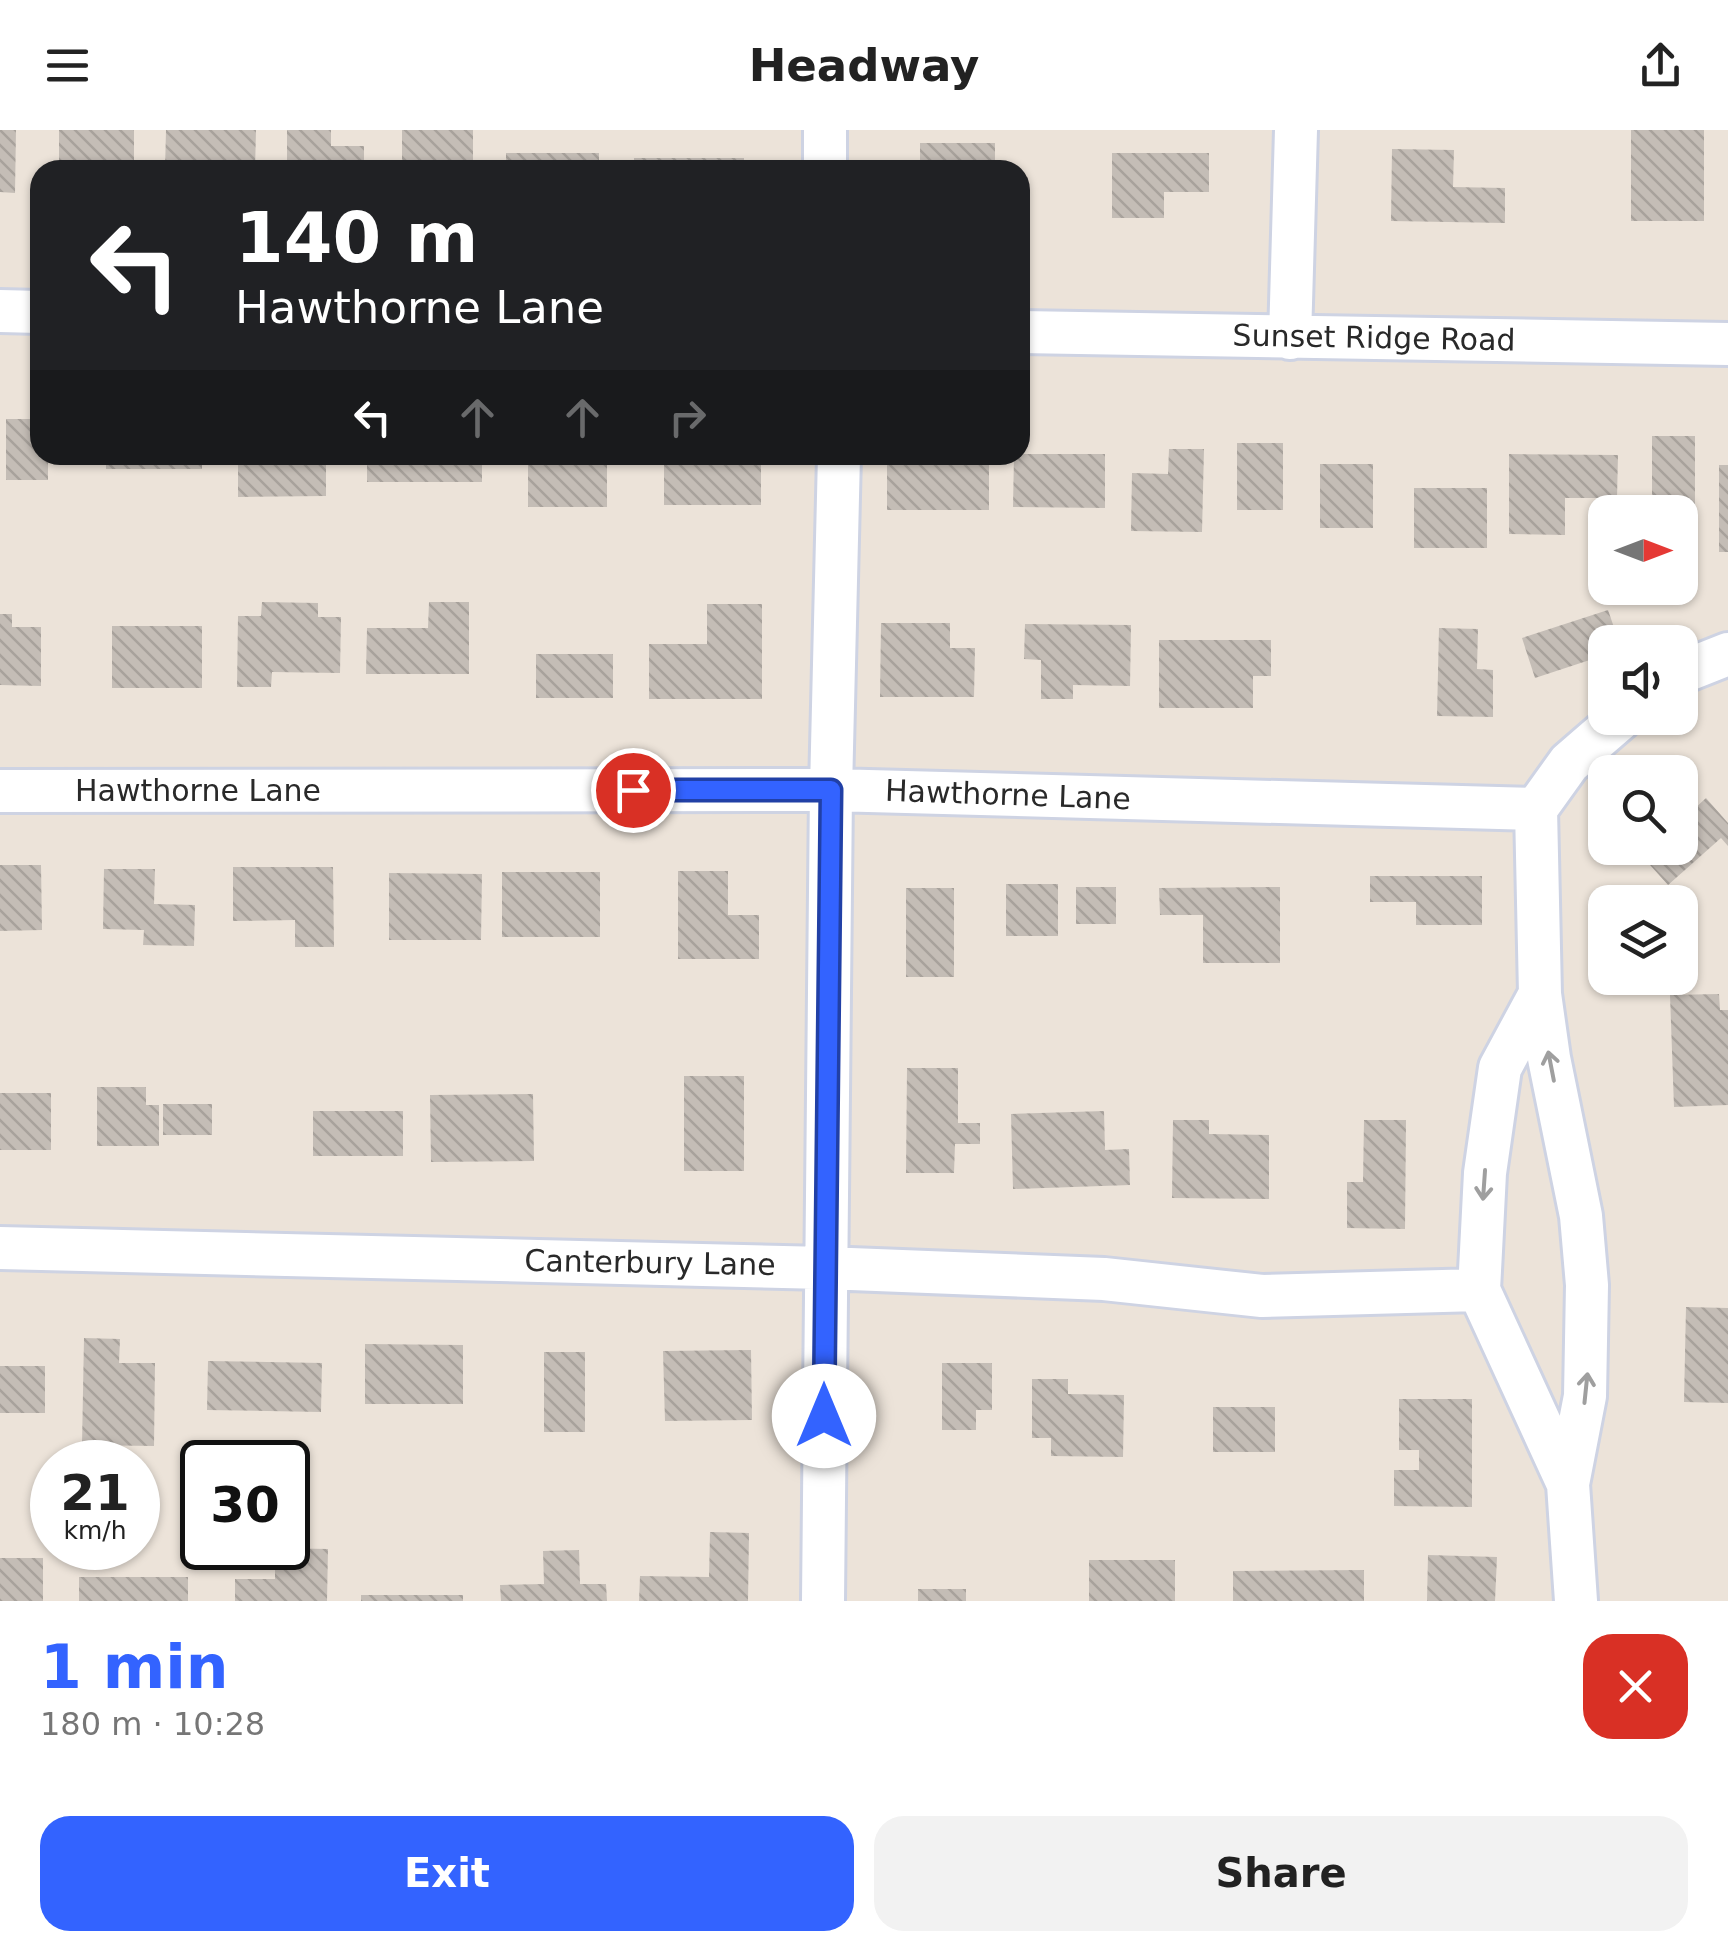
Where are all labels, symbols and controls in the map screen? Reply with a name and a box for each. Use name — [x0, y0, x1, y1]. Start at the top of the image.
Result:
icon: menu — [40, 38, 95, 93]
icon: share — [1633, 38, 1688, 93]
text: Headway — [749, 39, 979, 92]
text: 140 m — [235, 197, 478, 279]
icon: left — [70, 200, 200, 330]
text: Hawthorne Lane — [235, 281, 604, 334]
street label: Sunset Ridge Road — [1232, 318, 1516, 357]
icon: left — [345, 390, 400, 445]
icon: ahead — [450, 390, 505, 445]
icon: ahead — [555, 390, 610, 445]
icon: right — [660, 390, 715, 445]
north arrow — [1588, 495, 1698, 605]
map controls — [1588, 495, 1698, 995]
button: sound — [1588, 625, 1698, 735]
pin — [591, 748, 676, 833]
button: search — [1588, 755, 1698, 865]
icon: arrive — [606, 763, 661, 818]
street label: Hawthorne Lane — [75, 773, 321, 808]
street label: Hawthorne Lane — [884, 773, 1132, 816]
button: layers — [1588, 885, 1698, 995]
one-way arrow — [1541, 1050, 1560, 1083]
one-way arrow — [1474, 1168, 1493, 1200]
street label: Canterbury Lane — [524, 1243, 776, 1282]
position arrow — [772, 1364, 876, 1468]
one-way arrow — [1576, 1372, 1595, 1404]
speed limit sign: 30 — [180, 1440, 310, 1570]
text: 21 — [60, 1464, 130, 1522]
text: km/h — [63, 1516, 127, 1545]
text: 1 min — [40, 1632, 228, 1702]
button: close — [1583, 1634, 1688, 1739]
text: 180 m · 10:28 — [40, 1705, 265, 1743]
button: Exit — [40, 1816, 854, 1931]
button: Share — [874, 1816, 1688, 1931]

